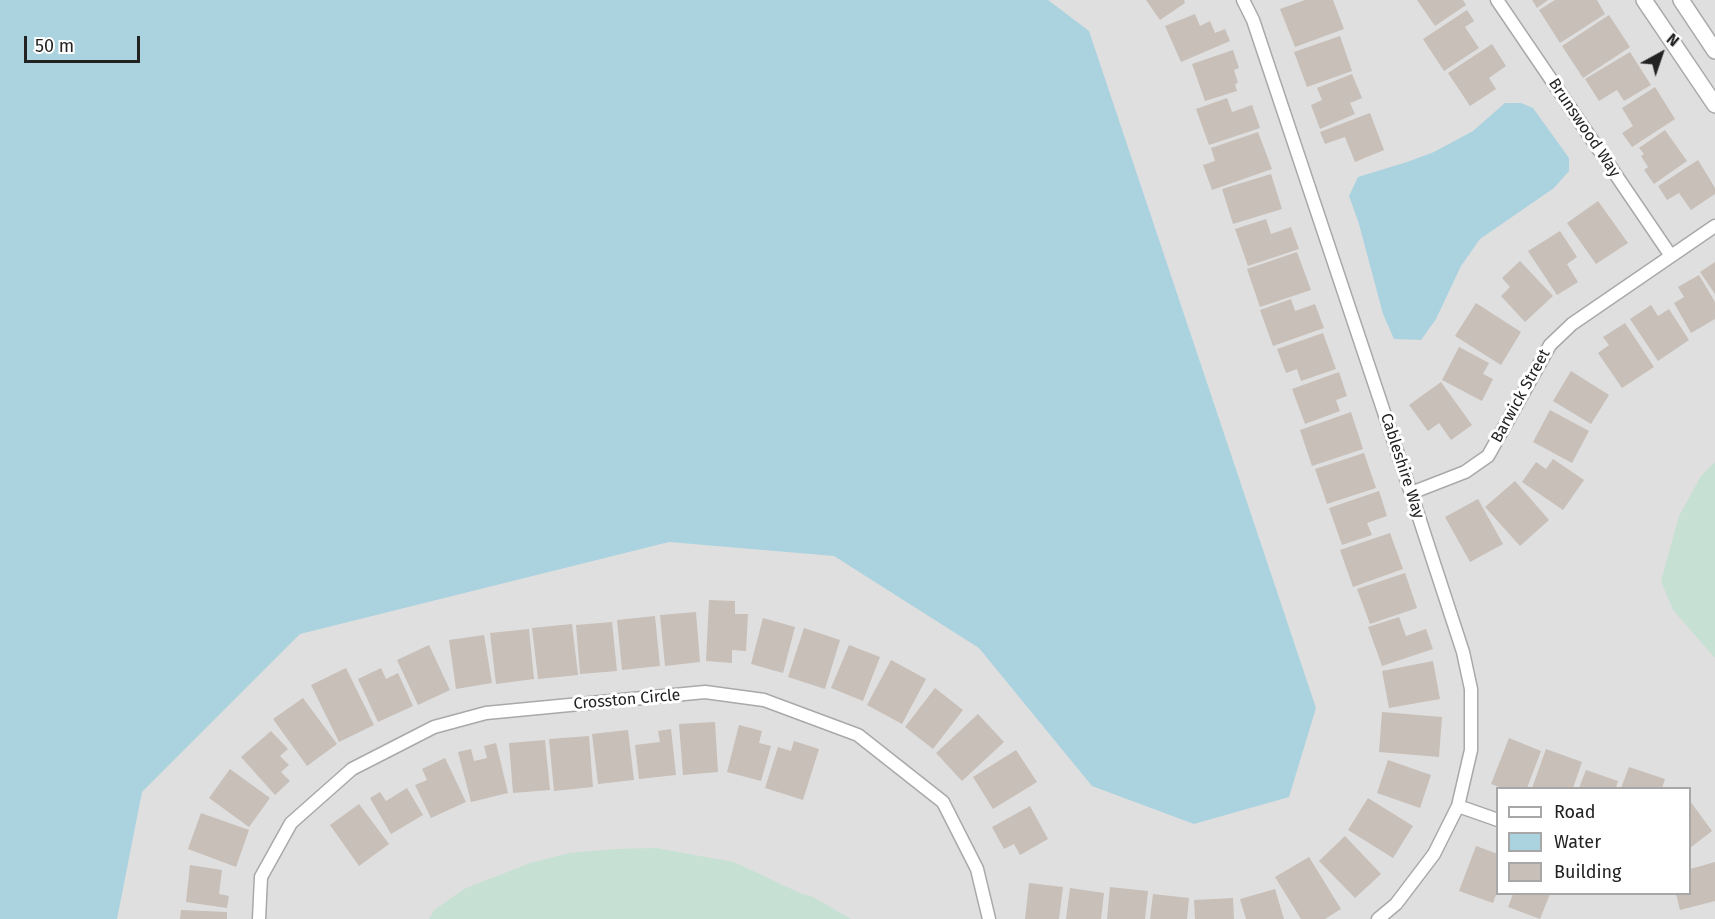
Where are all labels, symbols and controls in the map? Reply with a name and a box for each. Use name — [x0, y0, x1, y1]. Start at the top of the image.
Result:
scale bar — [27, 24, 142, 62]
north arrow — [1631, 24, 1691, 84]
text: N — [1663, 29, 1683, 51]
text: 50 m — [35, 35, 74, 57]
street label: Brunswood Way — [1544, 75, 1624, 181]
street label: Barwick Street — [1487, 346, 1555, 446]
street label: Cableshire Way — [1376, 411, 1428, 521]
street label: Crosston Circle — [573, 686, 681, 714]
legend — [1496, 787, 1691, 895]
text: Road — [1554, 801, 1596, 823]
text: Water — [1554, 831, 1601, 853]
text: Building — [1554, 861, 1621, 883]

